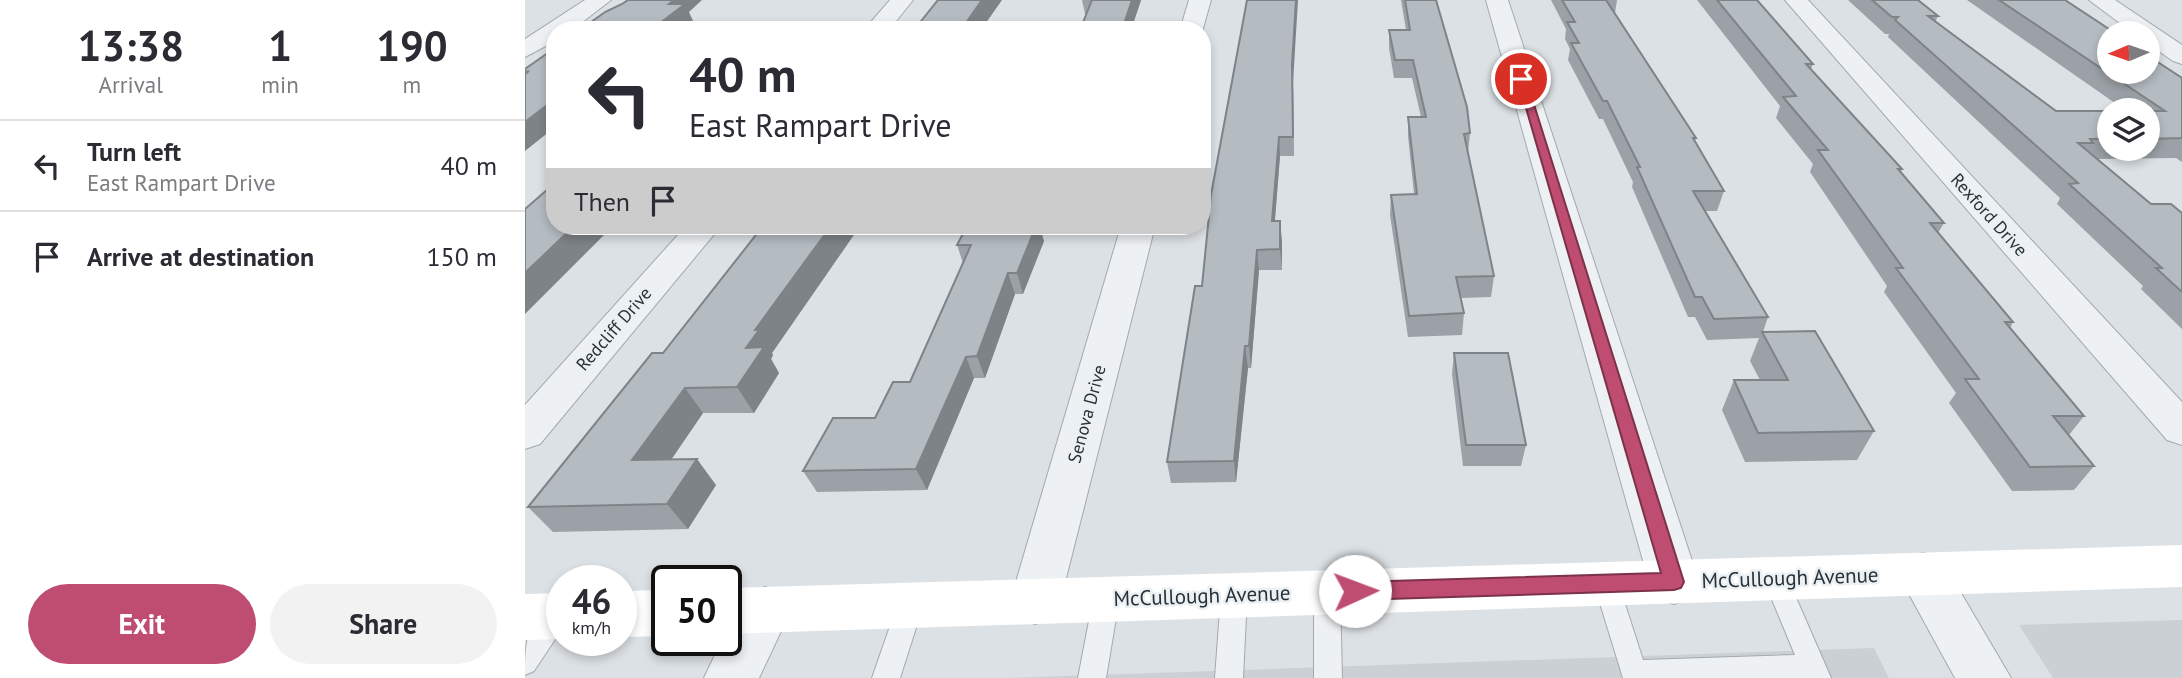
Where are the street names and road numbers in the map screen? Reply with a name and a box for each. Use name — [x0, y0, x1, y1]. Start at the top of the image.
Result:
street label: Rexford Drive — [1946, 168, 2033, 261]
street label: Redcliff Drive — [571, 282, 656, 375]
street label: Senova Drive — [1062, 362, 1111, 465]
street label: McCullough Avenue — [1701, 561, 1879, 594]
street label: McCullough Avenue — [1113, 579, 1291, 612]

